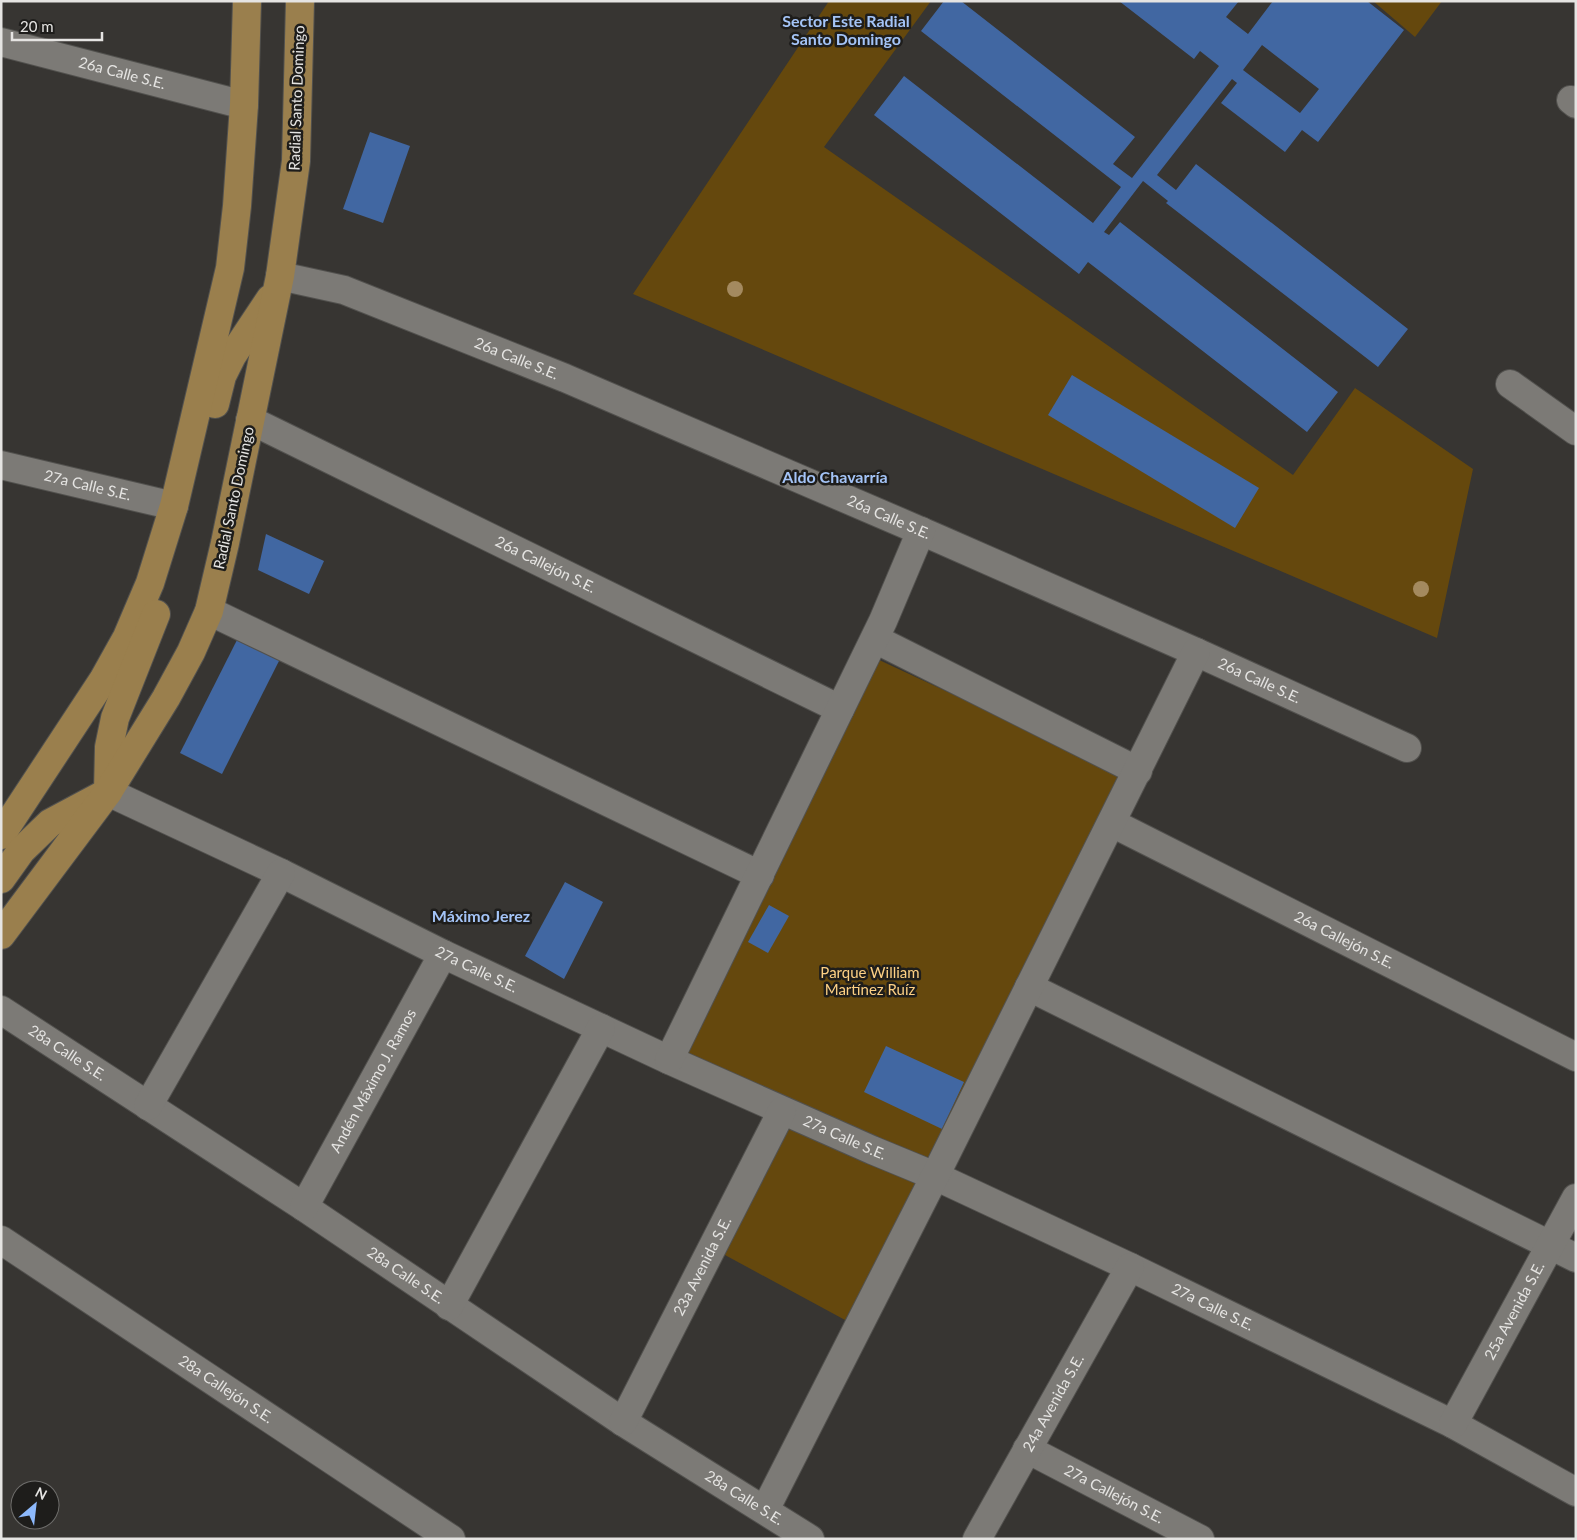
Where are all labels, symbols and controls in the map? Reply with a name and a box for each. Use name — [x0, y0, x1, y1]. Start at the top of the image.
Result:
scale bar — [12, 10, 102, 42]
district label: Sector Este Radial Santo Domingo — [782, 11, 910, 48]
text: 20 m — [20, 17, 54, 35]
street label: Radial Santo Domingo — [284, 25, 308, 171]
street label: 26a Calle S.E. — [77, 53, 168, 92]
street label: 26a Calle S.E. — [472, 333, 561, 383]
street label: Radial Santo Domingo — [209, 425, 257, 571]
street label: 27a Calle S.E. — [42, 466, 133, 504]
district label: Aldo Chavarría — [781, 467, 888, 486]
street label: 26a Calle S.E. — [845, 491, 934, 542]
street label: 26a Callejón S.E. — [493, 532, 599, 596]
street label: 26a Calle S.E. — [1216, 653, 1304, 707]
district label: Máximo Jerez — [432, 906, 530, 925]
street label: 26a Callejón S.E. — [1292, 906, 1398, 972]
street label: 27a Calle S.E. — [433, 942, 521, 996]
park label: Parque William Martínez Ruíz — [820, 963, 920, 998]
street label: Andén Máximo J. Ramos — [326, 1005, 419, 1155]
street label: 28a Calle S.E. — [26, 1020, 110, 1084]
street label: 27a Calle S.E. — [801, 1111, 889, 1163]
street label: 23a Avenida S.E. — [669, 1213, 735, 1318]
street label: 28a Calle S.E. — [364, 1242, 448, 1307]
street label: 25a Avenida S.E. — [1480, 1258, 1548, 1362]
street label: 27a Calle S.E. — [1169, 1279, 1257, 1334]
street label: 28a Callejón S.E. — [176, 1351, 277, 1426]
street label: 24a Avenida S.E. — [1018, 1351, 1087, 1454]
street label: 27a Callejón S.E. — [1062, 1460, 1167, 1527]
street label: 28a Calle S.E. — [702, 1466, 787, 1528]
north arrow — [10, 1480, 60, 1530]
text: N — [33, 1483, 50, 1503]

